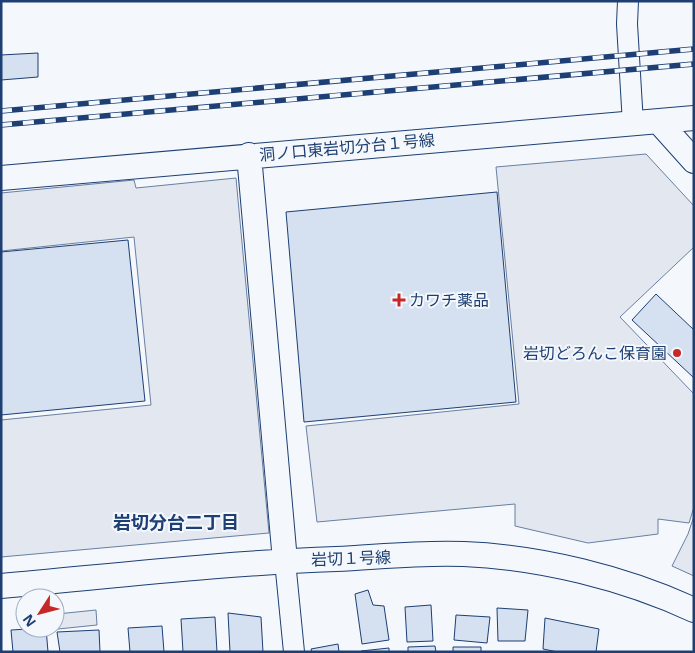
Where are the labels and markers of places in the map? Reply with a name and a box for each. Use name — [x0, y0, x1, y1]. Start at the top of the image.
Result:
place label: カワチ薬品 — [409, 289, 489, 311]
marker: カワチ薬品 — [393, 294, 405, 306]
place label: 岩切どろんこ保育園 — [523, 342, 667, 364]
marker: 岩切どろんこ保育園 — [671, 347, 683, 359]

